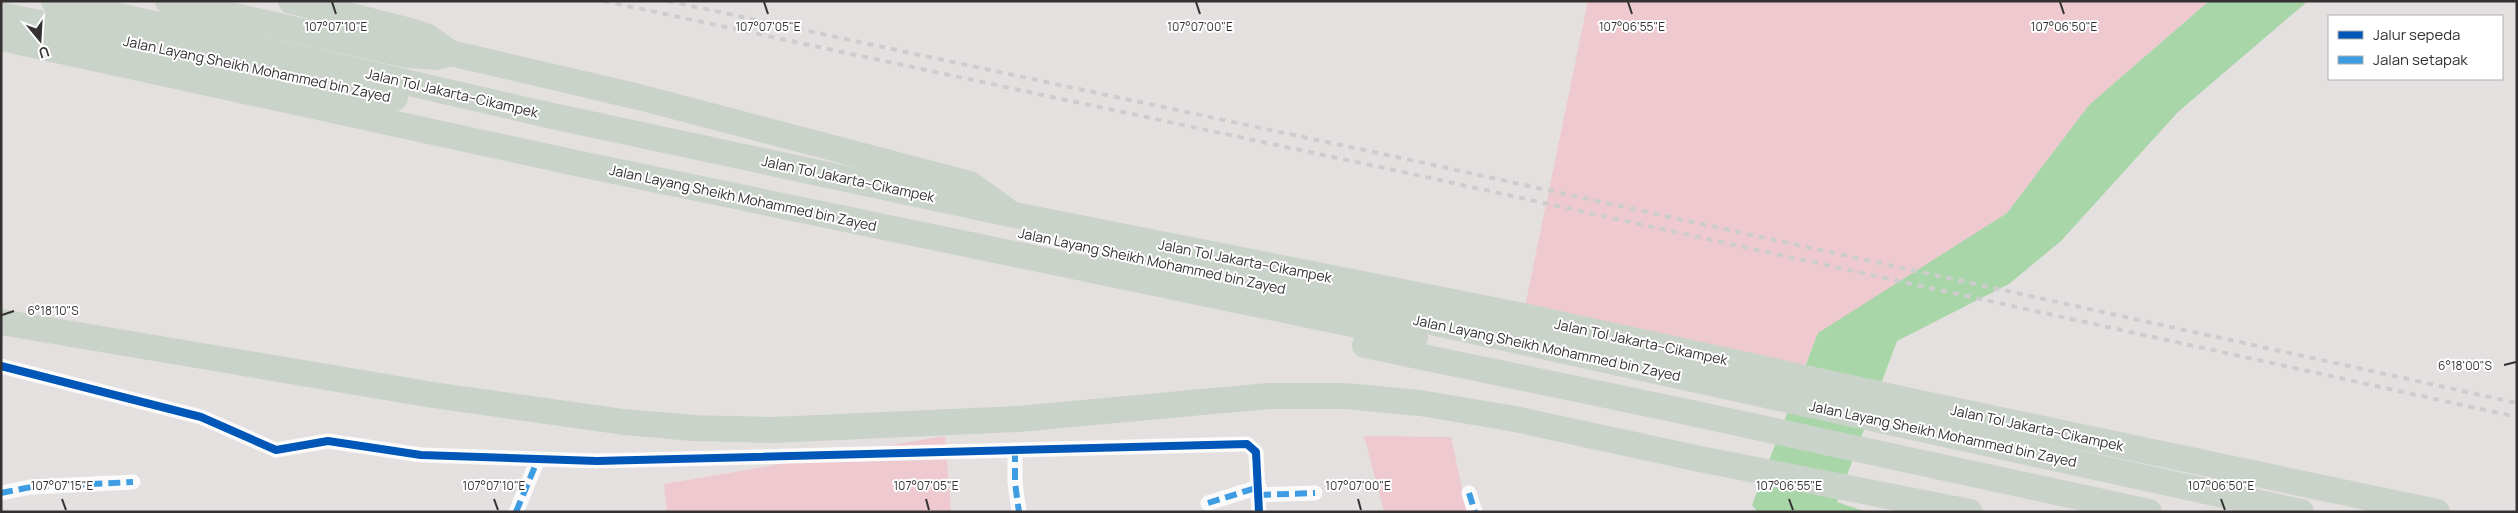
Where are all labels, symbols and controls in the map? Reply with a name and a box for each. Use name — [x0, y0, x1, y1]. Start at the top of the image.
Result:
north arrow — [15, 15, 65, 65]
legend — [2328, 15, 2503, 80]
text: 107°07'10"E — [305, 18, 368, 35]
text: 107°07'05"E — [735, 18, 801, 35]
text: 107°07'00"E — [1167, 18, 1233, 35]
text: 107°06'55"E — [1599, 18, 1665, 35]
text: 107°06'50"E — [2031, 18, 2097, 35]
text: Jalur sepeda — [2373, 24, 2460, 45]
street label: Jalan Layang Sheikh Mohammed bin Zayed — [122, 31, 393, 106]
text: U — [36, 42, 52, 63]
text: Jalan setapak — [2373, 49, 2468, 70]
street label: Jalan Tol Jakarta–Cikampek — [364, 63, 541, 122]
street label: Jalan Tol Jakarta–Cikampek — [760, 151, 937, 206]
street label: Jalan Layang Sheikh Mohammed bin Zayed — [608, 160, 879, 235]
street label: Jalan Layang Sheikh Mohammed bin Zayed — [1017, 223, 1288, 298]
street label: Jalan Tol Jakarta–Cikampek — [1157, 234, 1334, 287]
text: 6°18'10"S — [27, 302, 79, 319]
street label: Jalan Layang Sheikh Mohammed bin Zayed — [1412, 310, 1683, 385]
street label: Jalan Tol Jakarta–Cikampek — [1553, 314, 1730, 369]
text: 6°18'00"S — [2438, 357, 2492, 374]
street label: Jalan Layang Sheikh Mohammed bin Zayed — [1808, 396, 2079, 471]
street label: Jalan Tol Jakarta–Cikampek — [1949, 400, 2126, 455]
text: 107°07'15"E — [31, 477, 93, 494]
text: 107°07'10"E — [463, 477, 526, 494]
text: 107°07'05"E — [893, 477, 959, 494]
text: 107°07'00"E — [1325, 477, 1391, 494]
text: 107°06'55"E — [1756, 477, 1822, 494]
text: 107°06'50"E — [2188, 477, 2254, 494]

